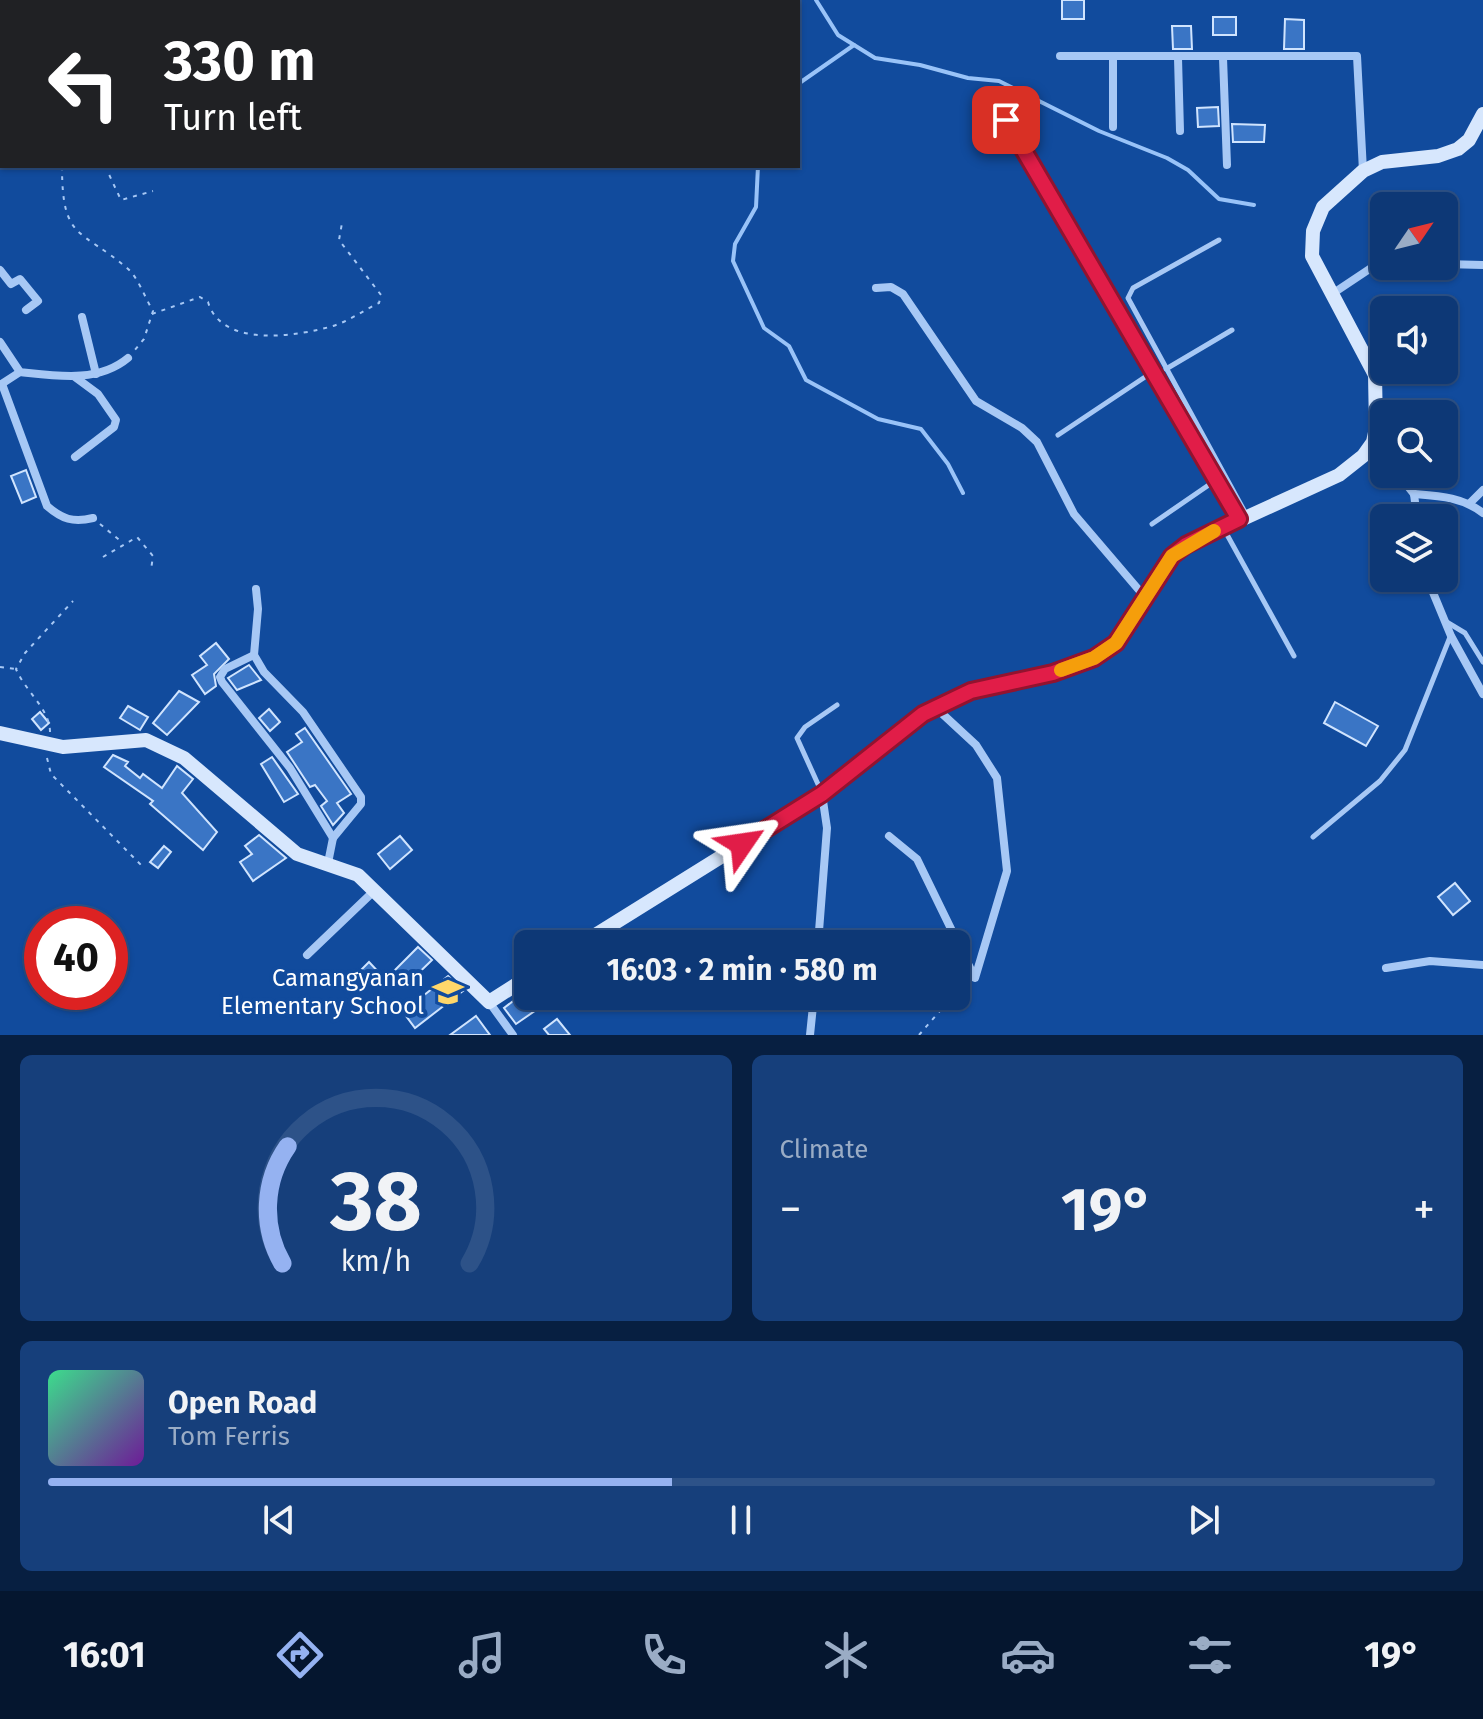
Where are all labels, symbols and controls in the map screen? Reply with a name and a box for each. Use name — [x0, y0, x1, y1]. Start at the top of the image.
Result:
text: 330 m — [164, 28, 316, 95]
icon: left — [32, 32, 136, 136]
pin — [972, 86, 1040, 154]
text: Turn left — [164, 96, 302, 140]
icon: arrive — [984, 98, 1028, 142]
north arrow — [1370, 192, 1458, 280]
map controls — [1370, 192, 1458, 592]
button: sound — [1370, 296, 1458, 384]
button: search — [1370, 400, 1458, 488]
button: layers — [1370, 504, 1458, 592]
position arrow — [700, 802, 784, 886]
speed limit sign: 40 — [24, 906, 128, 1010]
text: 16:03 · 2 min · 580 m — [607, 952, 878, 988]
place label: Camangyanan Elementary School — [221, 964, 424, 1020]
school or university icon: Camangyanan Elementary School — [431, 975, 465, 1009]
text: Climate — [780, 1134, 868, 1165]
text: 38 — [329, 1152, 422, 1252]
text: 19° — [1061, 1174, 1154, 1246]
text: − — [780, 1183, 802, 1236]
text: + — [1413, 1183, 1435, 1236]
text: km/h — [340, 1244, 411, 1279]
text: Open Road — [168, 1385, 317, 1421]
text: Tom Ferris — [168, 1421, 290, 1452]
icon: previous — [257, 1498, 301, 1542]
icon: pause — [719, 1498, 763, 1542]
icon: next — [1182, 1498, 1226, 1542]
icon: directions — [272, 1627, 328, 1683]
icon: music — [454, 1627, 510, 1683]
icon: phone — [636, 1627, 692, 1683]
icon: climate — [818, 1627, 874, 1683]
icon: car — [1000, 1627, 1056, 1683]
icon: filters — [1182, 1627, 1238, 1683]
text: 16:01 — [63, 1633, 146, 1677]
text: 19° — [1364, 1633, 1420, 1677]

